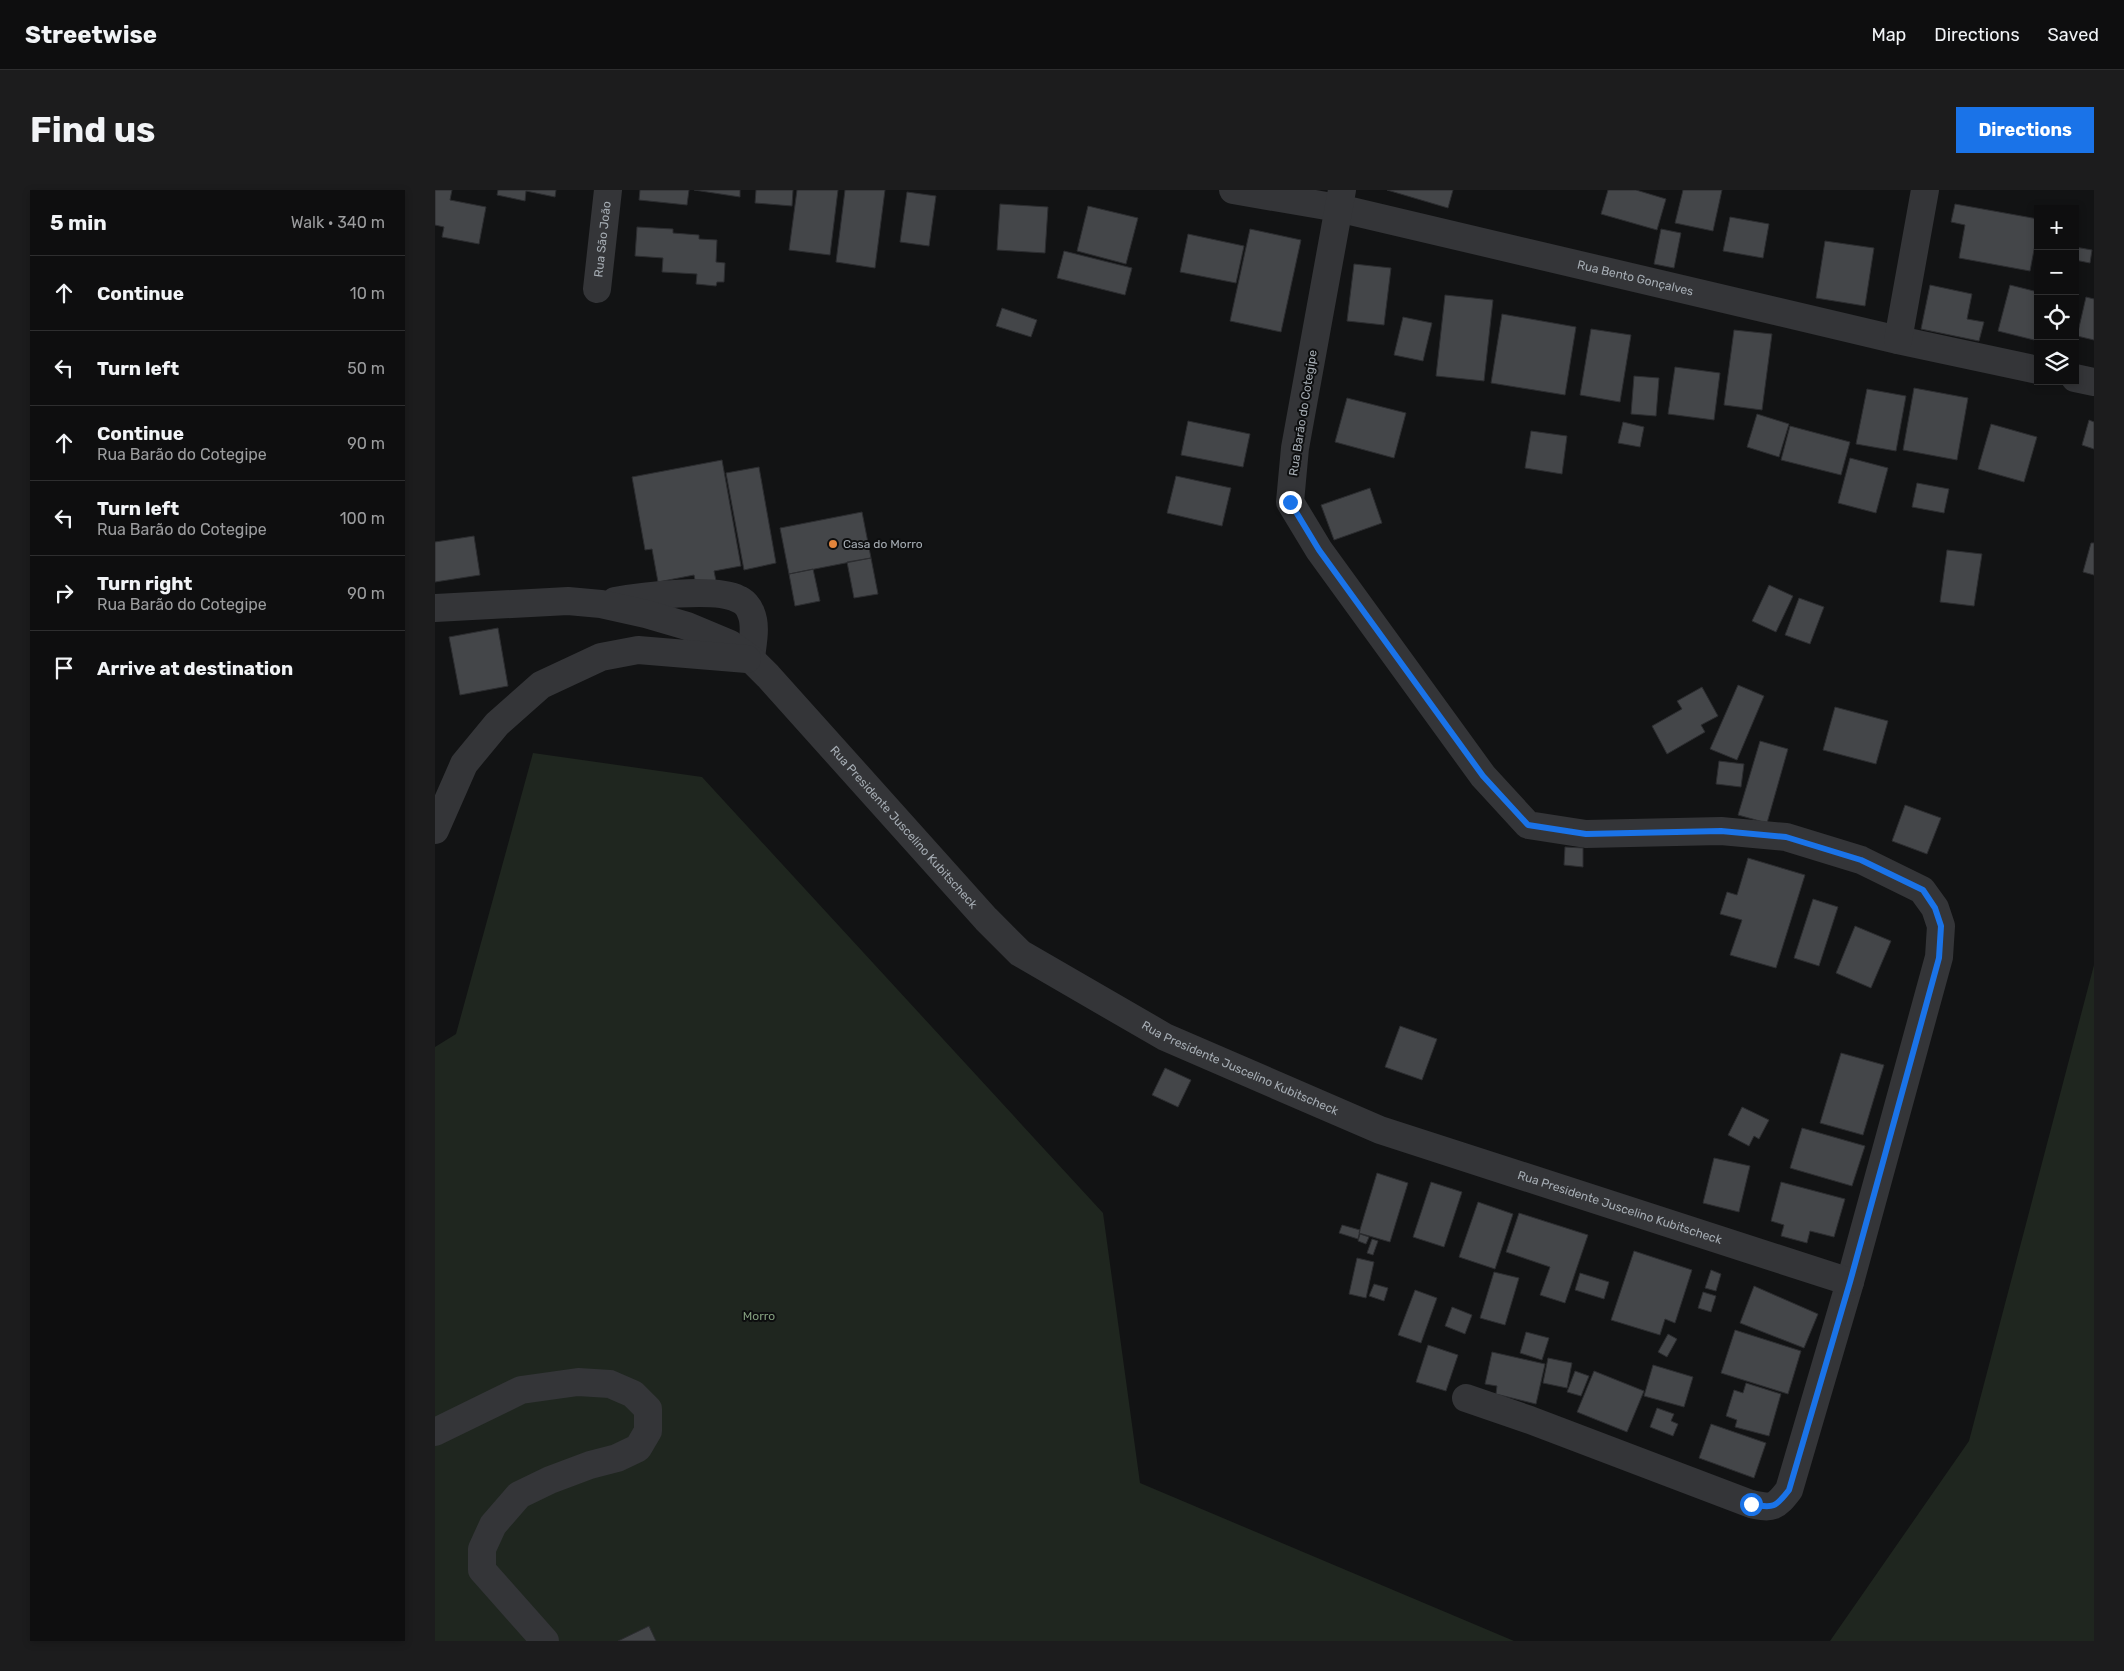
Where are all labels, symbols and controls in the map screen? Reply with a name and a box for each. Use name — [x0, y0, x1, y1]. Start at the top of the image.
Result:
text: Streetwise — [25, 21, 157, 49]
text: Map — [1871, 24, 1906, 46]
text: Directions — [1934, 24, 2020, 46]
text: Saved — [2048, 24, 2099, 46]
button: Directions — [1956, 107, 2094, 153]
text: Find us — [30, 109, 155, 151]
street label: Rua São João — [591, 200, 614, 278]
map controls — [2034, 205, 2079, 385]
button: + — [2034, 205, 2079, 250]
text: 5 min — [50, 210, 107, 235]
text: Walk · 340 m — [291, 213, 385, 232]
button: − — [2034, 250, 2079, 295]
street label: Rua Bento Gonçalves — [1576, 258, 1695, 299]
icon: ahead — [50, 279, 78, 307]
text: Continue — [97, 282, 184, 305]
text: 10 m — [350, 284, 385, 303]
button: locate — [2034, 295, 2079, 340]
button: layers — [2034, 340, 2079, 385]
street label: Rua Barão do Cotegipe — [1286, 349, 1320, 477]
icon: left — [50, 354, 78, 382]
text: Turn left — [97, 357, 179, 380]
text: 50 m — [347, 359, 385, 378]
text: Continue — [97, 422, 184, 445]
icon: ahead — [50, 429, 78, 457]
text: 90 m — [347, 434, 385, 453]
text: Rua Barão do Cotegipe — [97, 445, 267, 464]
route end — [1279, 491, 1302, 514]
text: Turn left — [97, 497, 179, 520]
icon: left — [50, 504, 78, 532]
text: 100 m — [340, 509, 385, 528]
text: Rua Barão do Cotegipe — [97, 520, 267, 539]
place label: Casa do Morro — [843, 537, 923, 551]
marker: Casa do Morro — [827, 538, 839, 550]
text: Turn right — [97, 572, 192, 595]
icon: right — [50, 579, 78, 607]
text: 90 m — [347, 584, 385, 603]
text: Rua Barão do Cotegipe — [97, 595, 267, 614]
icon: arrive — [50, 654, 78, 682]
text: Arrive at destination — [97, 657, 293, 680]
street label: Rua Presidente Juscelino Kubitscheck — [827, 743, 981, 912]
street label: Rua Presidente Juscelino Kubitscheck — [1139, 1018, 1341, 1118]
street label: Rua Presidente Juscelino Kubitscheck — [1516, 1168, 1724, 1247]
park label: Morro — [743, 1309, 775, 1323]
route start — [1740, 1493, 1763, 1516]

